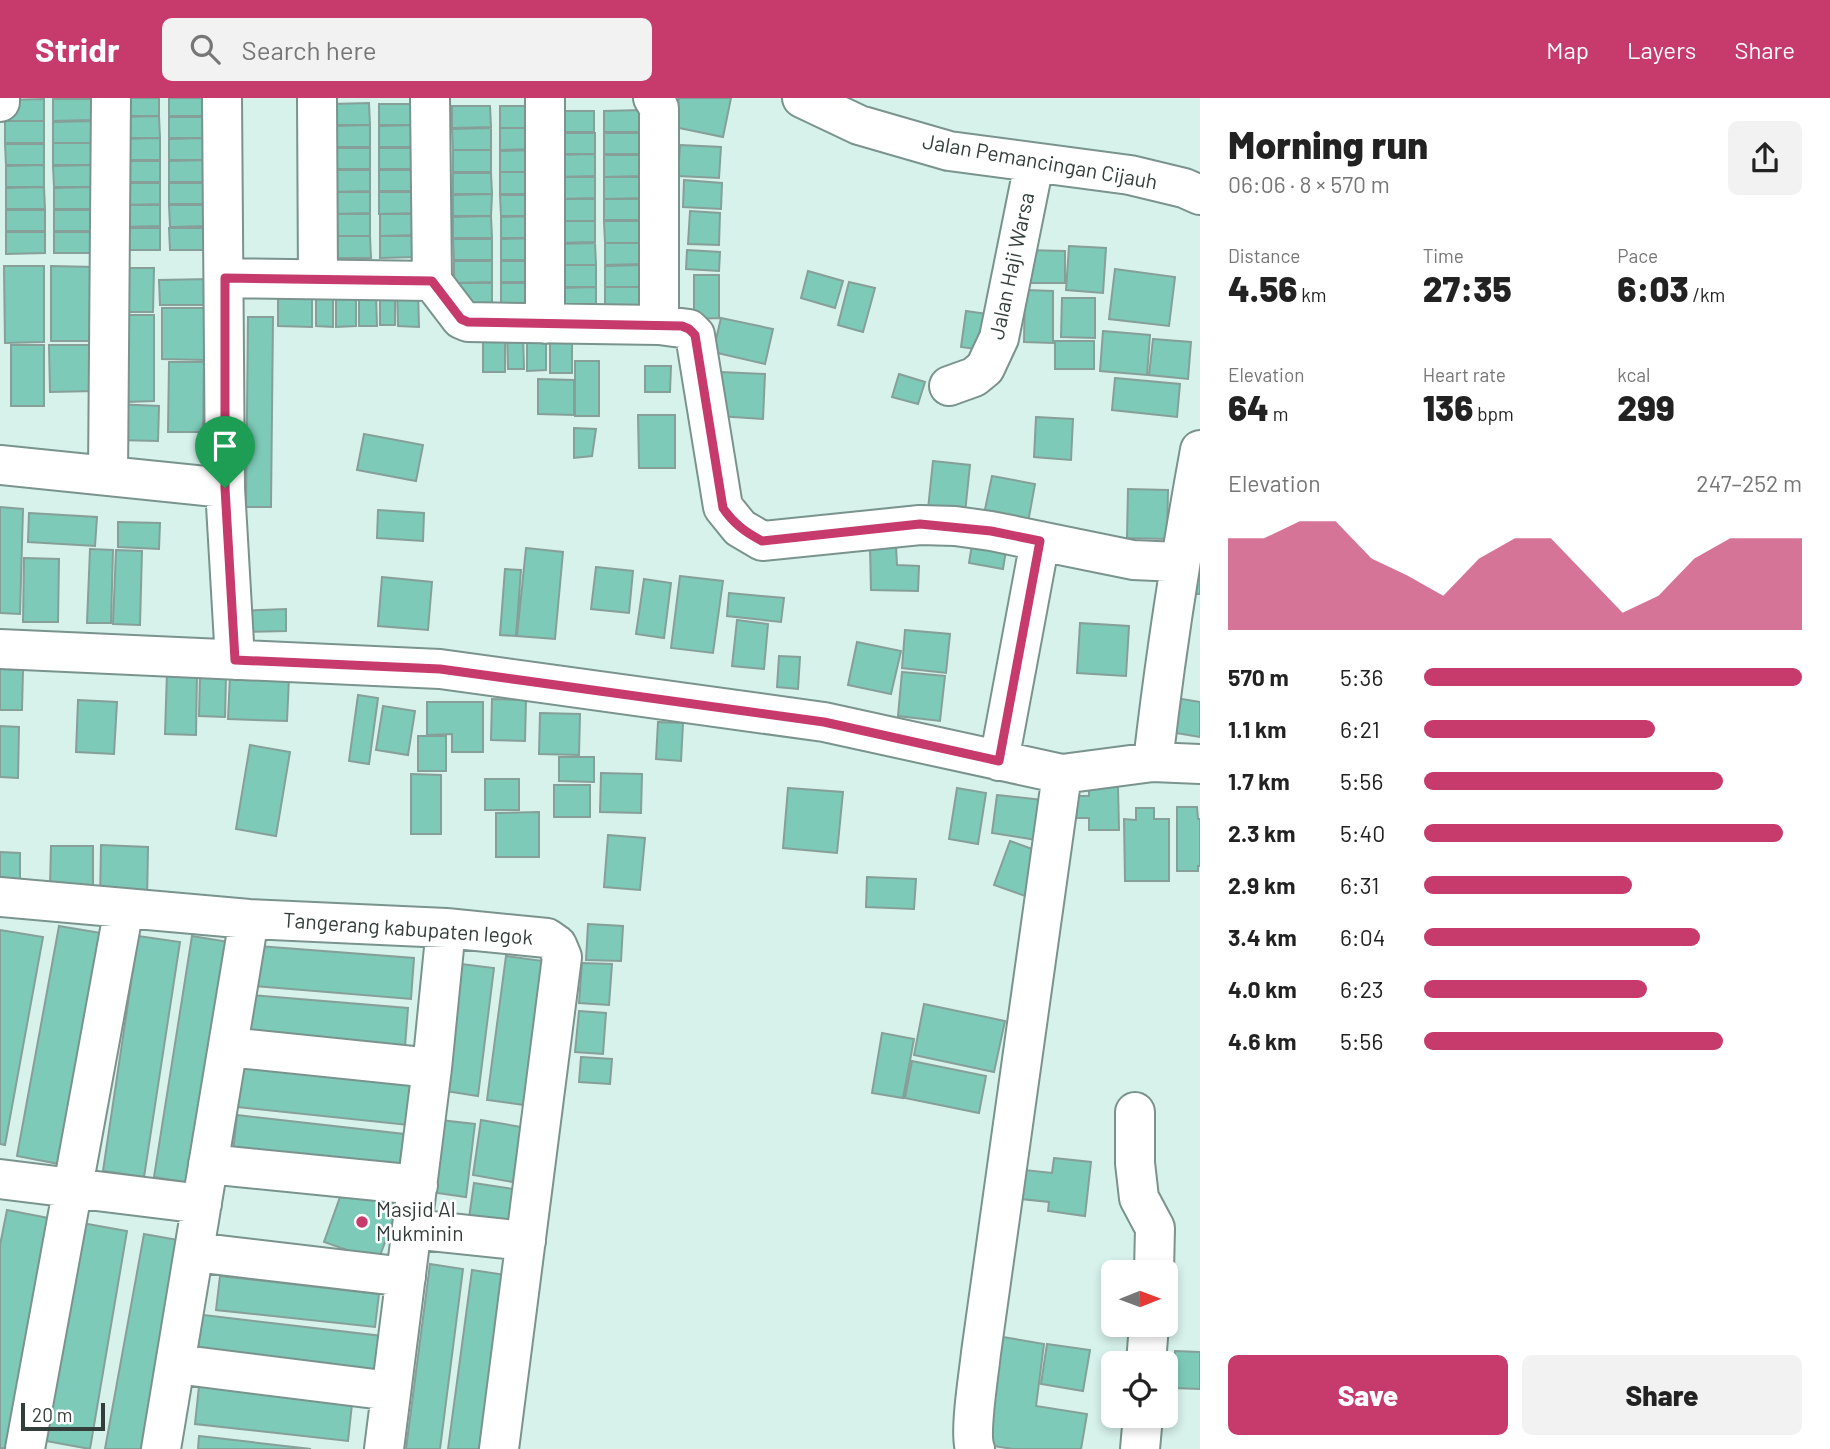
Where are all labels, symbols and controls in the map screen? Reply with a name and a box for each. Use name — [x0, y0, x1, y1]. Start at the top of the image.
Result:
search box — [162, 18, 652, 81]
text: Stridr — [35, 29, 120, 69]
icon: search — [186, 30, 224, 68]
text: Search here — [242, 34, 377, 65]
text: Map — [1546, 35, 1589, 64]
text: Layers — [1627, 35, 1696, 64]
text: Share — [1734, 35, 1795, 64]
text: Morning run — [1228, 121, 1428, 167]
button: share — [1728, 121, 1802, 195]
street label: Jalan Pemancingan Cijauh — [921, 128, 1160, 194]
text: 06:06 · 8 × 570 m — [1228, 170, 1390, 198]
street label: Jalan Haji Warsa — [983, 190, 1038, 341]
text: Distance — [1228, 244, 1300, 267]
text: Time — [1423, 244, 1464, 267]
text: Pace — [1617, 244, 1658, 267]
text: 4.56 — [1228, 267, 1297, 309]
text: 27:35 — [1423, 267, 1512, 309]
text: 6:03 — [1617, 267, 1689, 309]
text: km — [1297, 283, 1326, 306]
text: /km — [1689, 283, 1725, 306]
text: Elevation — [1228, 363, 1305, 386]
text: Heart rate — [1423, 363, 1506, 386]
text: kcal — [1617, 363, 1650, 386]
text: 64 — [1228, 386, 1269, 428]
text: 136 — [1423, 386, 1473, 428]
text: 299 — [1617, 386, 1675, 428]
text: m — [1269, 402, 1288, 425]
text: bpm — [1473, 402, 1514, 425]
pin — [195, 416, 255, 488]
icon: arrive — [206, 427, 244, 465]
text: Elevation — [1228, 469, 1321, 497]
text: 247–252 m — [1696, 469, 1802, 497]
text: 570 m — [1228, 663, 1289, 691]
text: 5:36 — [1340, 663, 1383, 691]
text: 1.1 km — [1228, 715, 1287, 743]
text: 6:21 — [1340, 715, 1380, 743]
text: 1.7 km — [1228, 767, 1290, 795]
text: 5:56 — [1340, 767, 1383, 795]
text: 2.3 km — [1228, 819, 1296, 847]
text: 5:40 — [1340, 819, 1385, 847]
text: 2.9 km — [1228, 871, 1295, 899]
text: 6:31 — [1340, 871, 1379, 899]
street label: Tangerang kabupaten legok — [282, 906, 534, 949]
text: 3.4 km — [1228, 923, 1297, 951]
text: 6:04 — [1340, 923, 1385, 951]
text: 4.0 km — [1228, 975, 1297, 1003]
text: 6:23 — [1340, 975, 1384, 1003]
text: 4.6 km — [1228, 1027, 1297, 1055]
text: 5:56 — [1340, 1027, 1383, 1055]
place label: Masjid Al Mukminin — [376, 1196, 464, 1245]
marker: Masjid Al Mukminin — [354, 1214, 370, 1230]
north arrow — [1101, 1260, 1178, 1337]
map controls — [1101, 1260, 1178, 1428]
button: locate — [1101, 1351, 1178, 1428]
button: Save — [1228, 1355, 1508, 1435]
button: Share — [1522, 1355, 1802, 1435]
scale bar — [21, 1400, 105, 1432]
text: 20 m — [32, 1403, 72, 1426]

